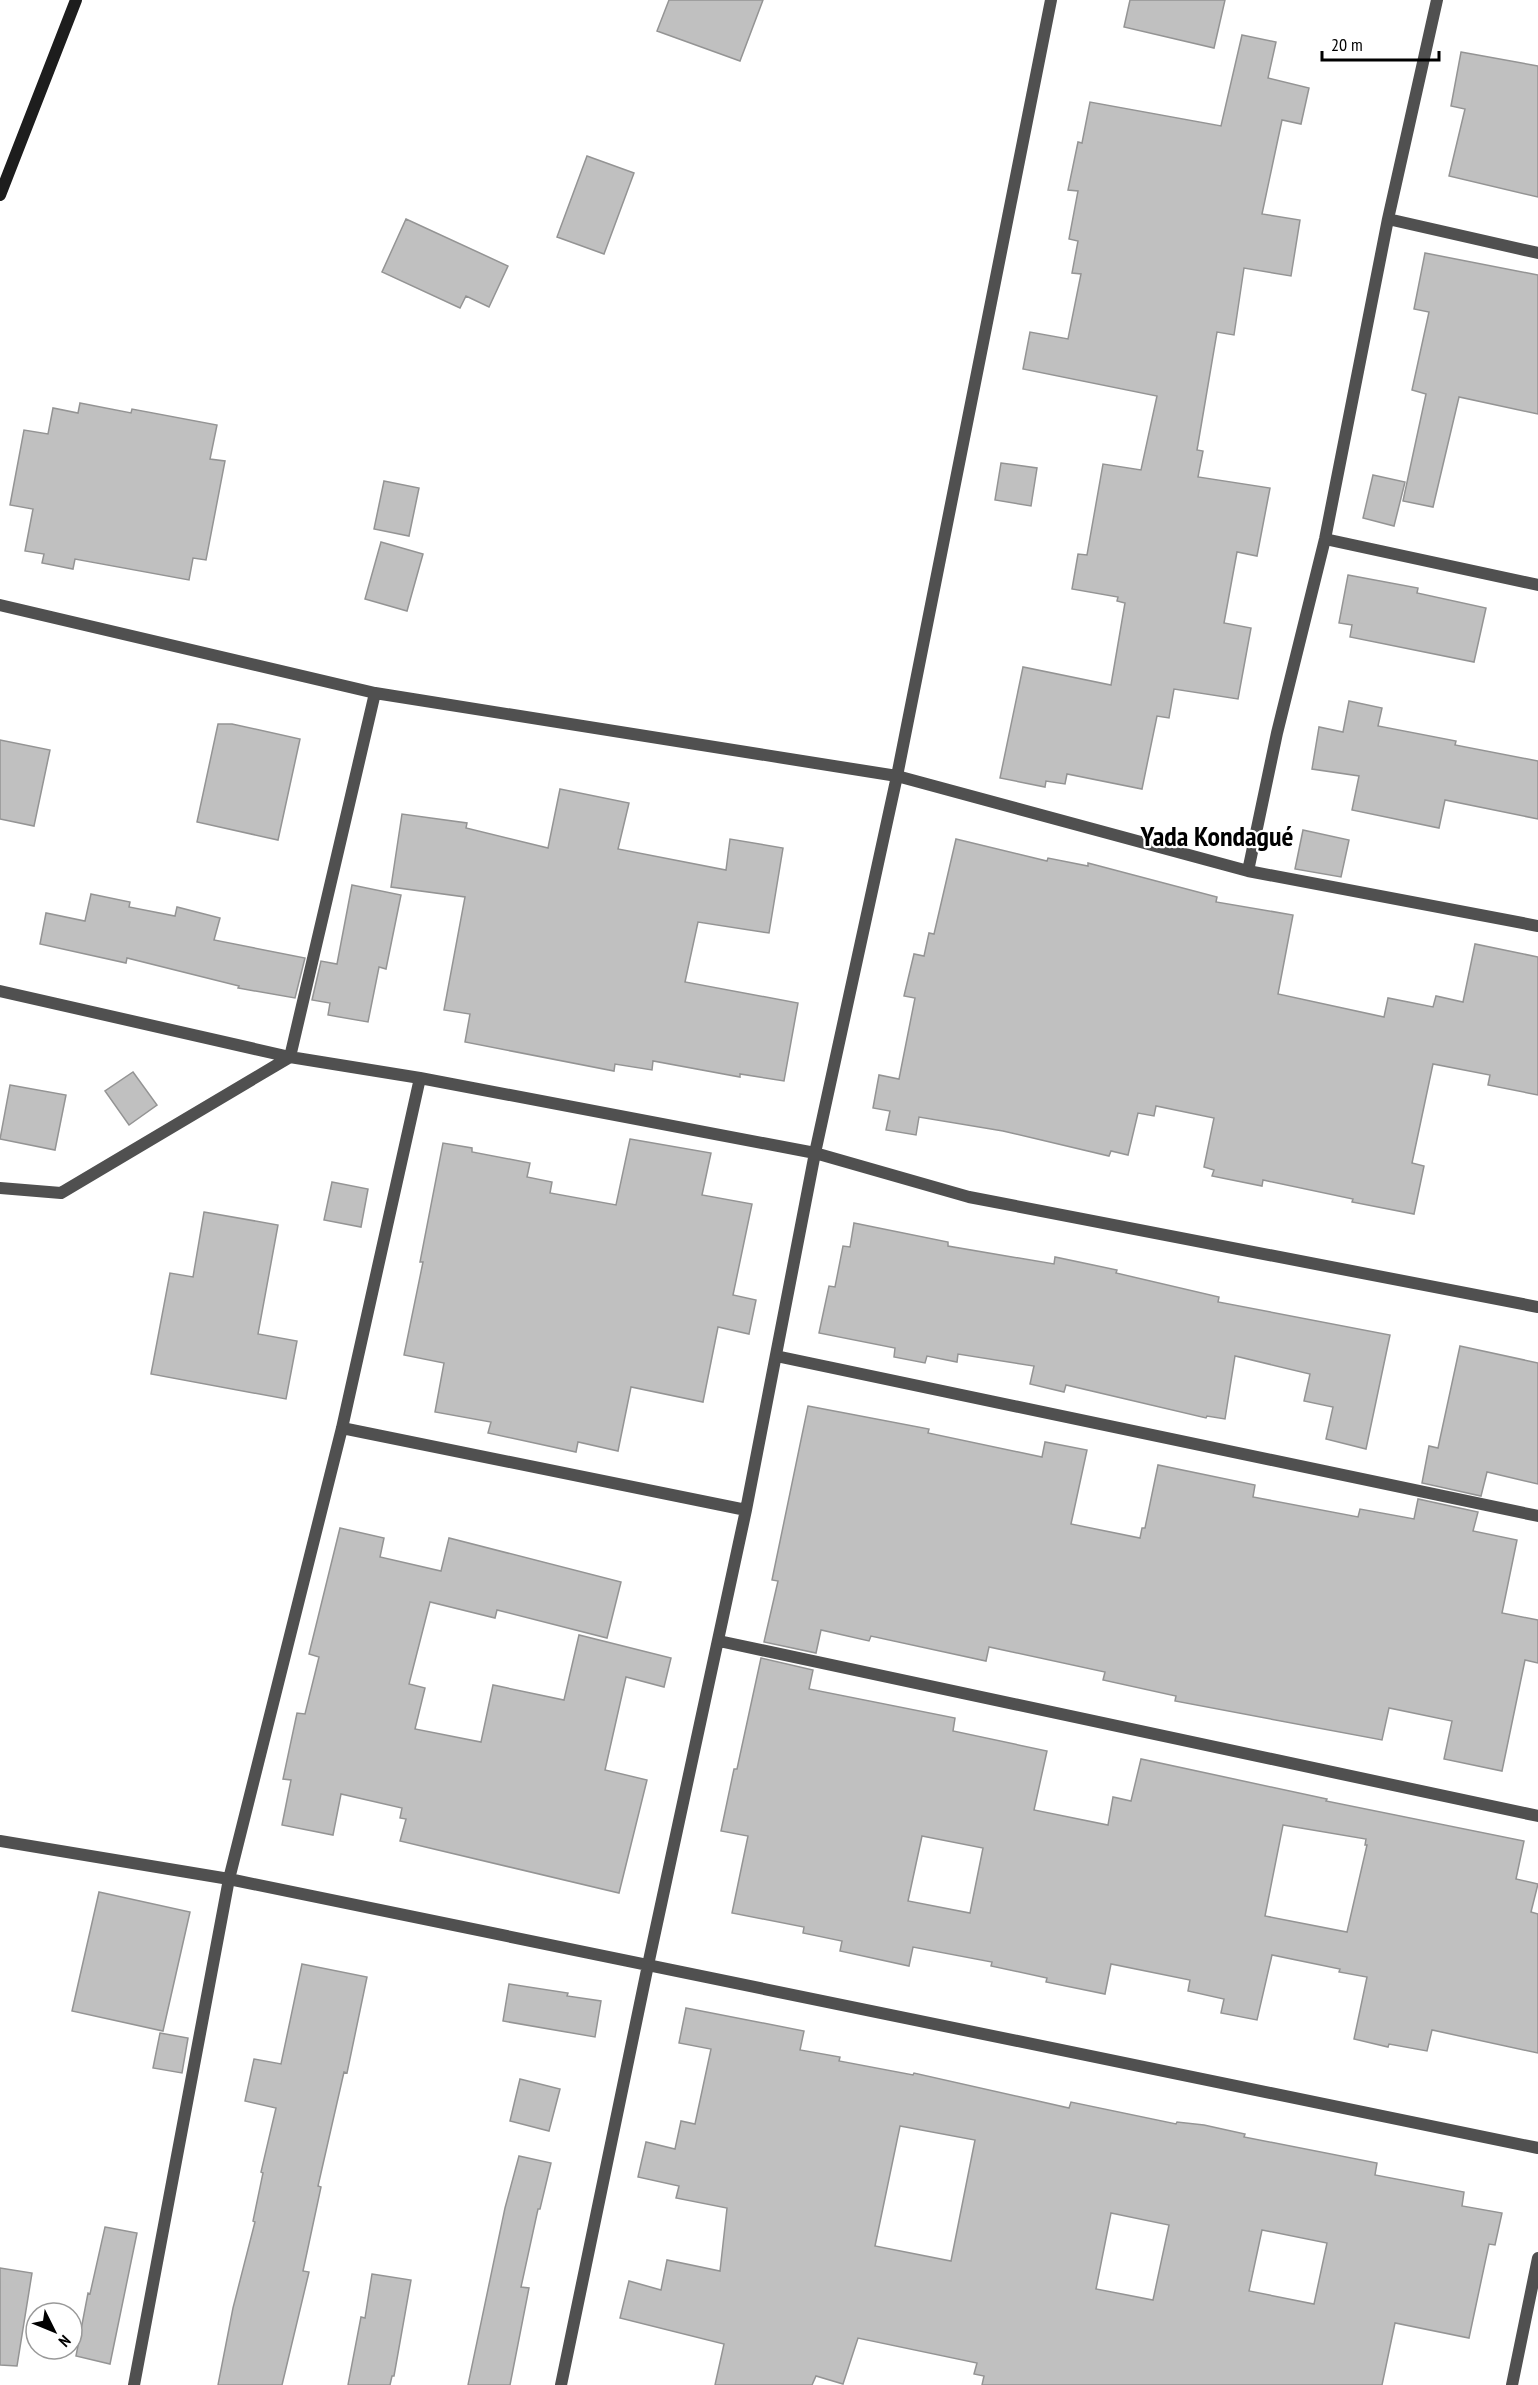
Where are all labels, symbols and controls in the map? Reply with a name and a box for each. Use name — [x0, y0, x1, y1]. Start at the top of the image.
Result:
scale bar — [1322, 24, 1439, 62]
text: 20 m — [1331, 33, 1363, 56]
district label: Yada Kondagué — [1140, 817, 1293, 854]
north arrow — [24, 2301, 84, 2361]
text: N — [55, 2331, 75, 2351]

